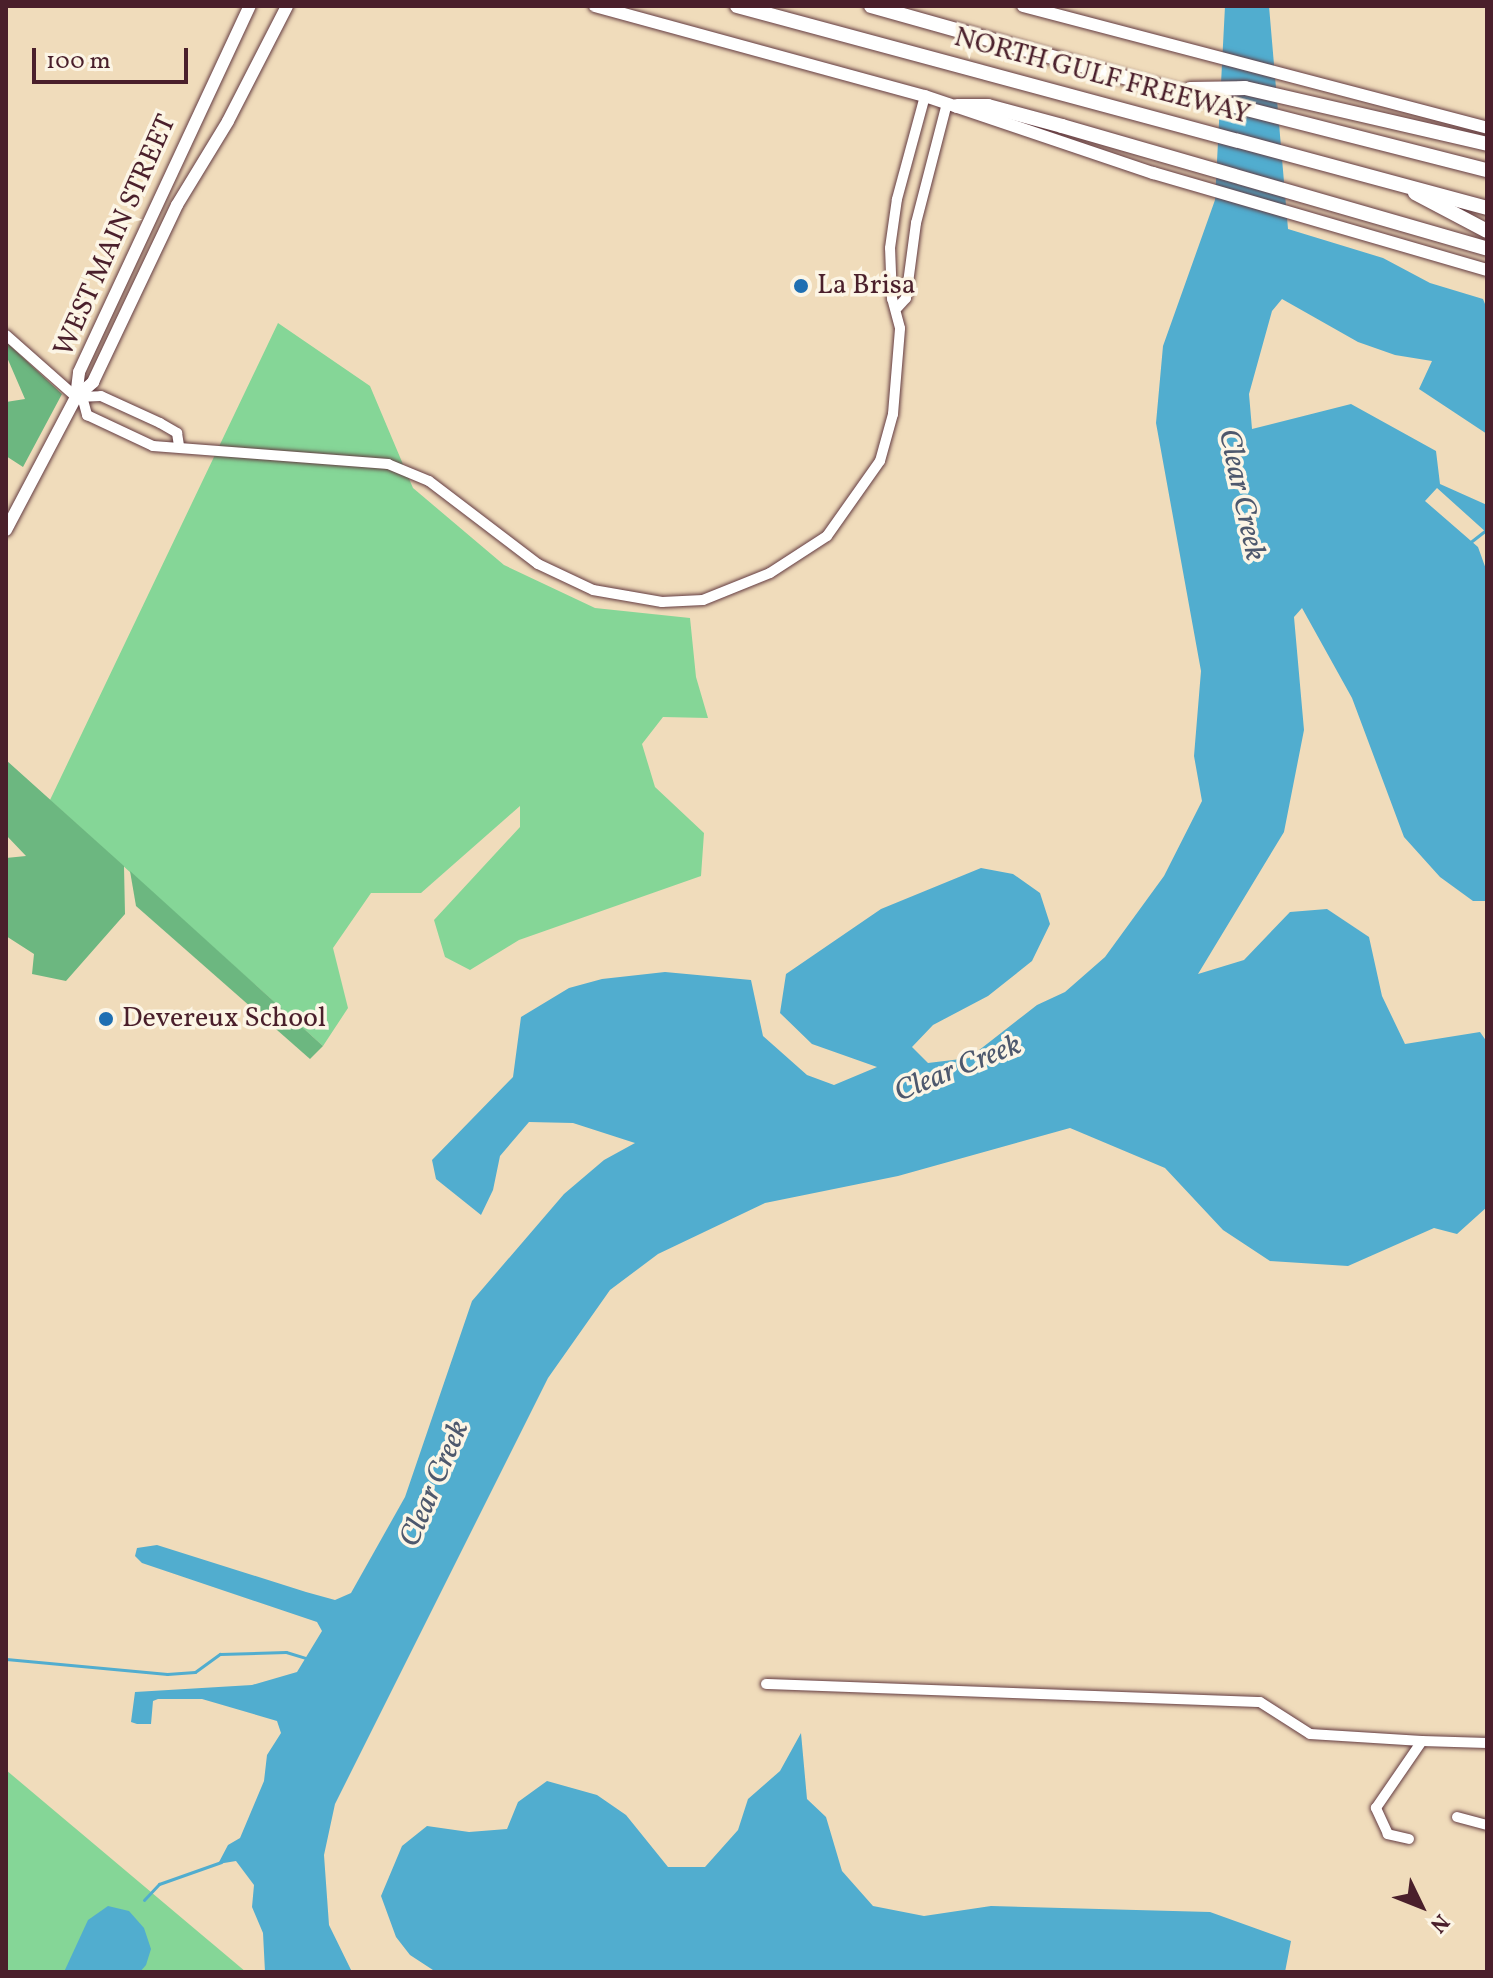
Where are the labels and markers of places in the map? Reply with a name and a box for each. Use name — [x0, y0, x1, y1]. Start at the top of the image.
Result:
place label: La Brisa — [817, 269, 916, 303]
marker: La Brisa — [792, 277, 810, 295]
place label: Devereux School — [122, 1002, 326, 1036]
marker: Devereux School — [97, 1010, 115, 1028]

